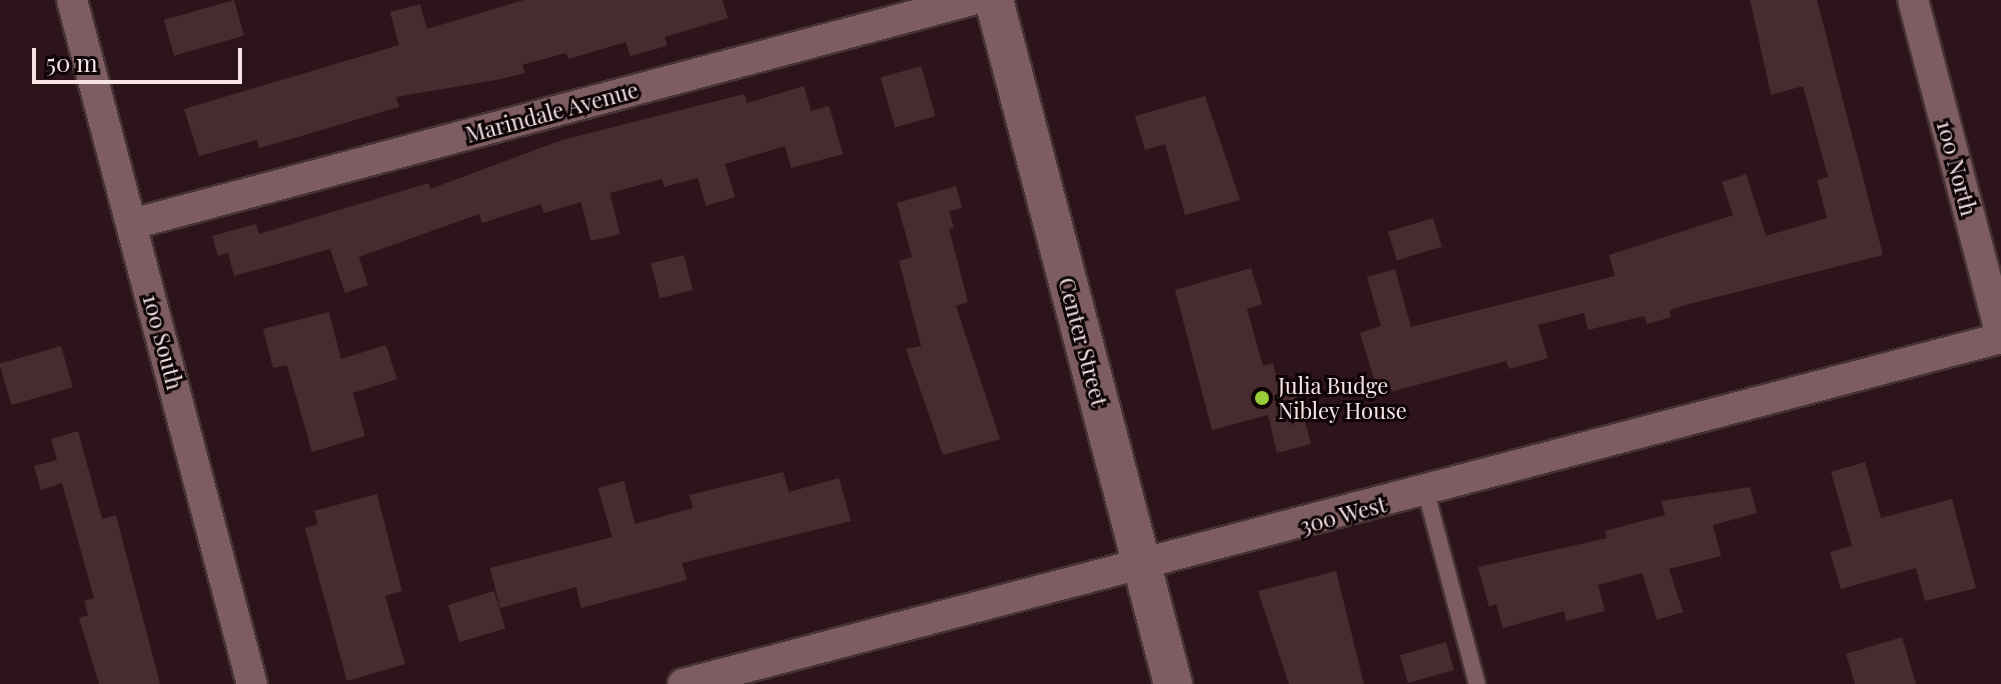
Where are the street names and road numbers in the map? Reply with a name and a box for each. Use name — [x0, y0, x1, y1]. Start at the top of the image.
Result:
street label: Marindale Avenue — [462, 76, 642, 148]
street label: 100 North — [1932, 117, 1982, 219]
street label: Center Street — [1053, 275, 1113, 409]
street label: 100 South — [138, 292, 188, 392]
street label: 300 West — [1297, 491, 1389, 539]

